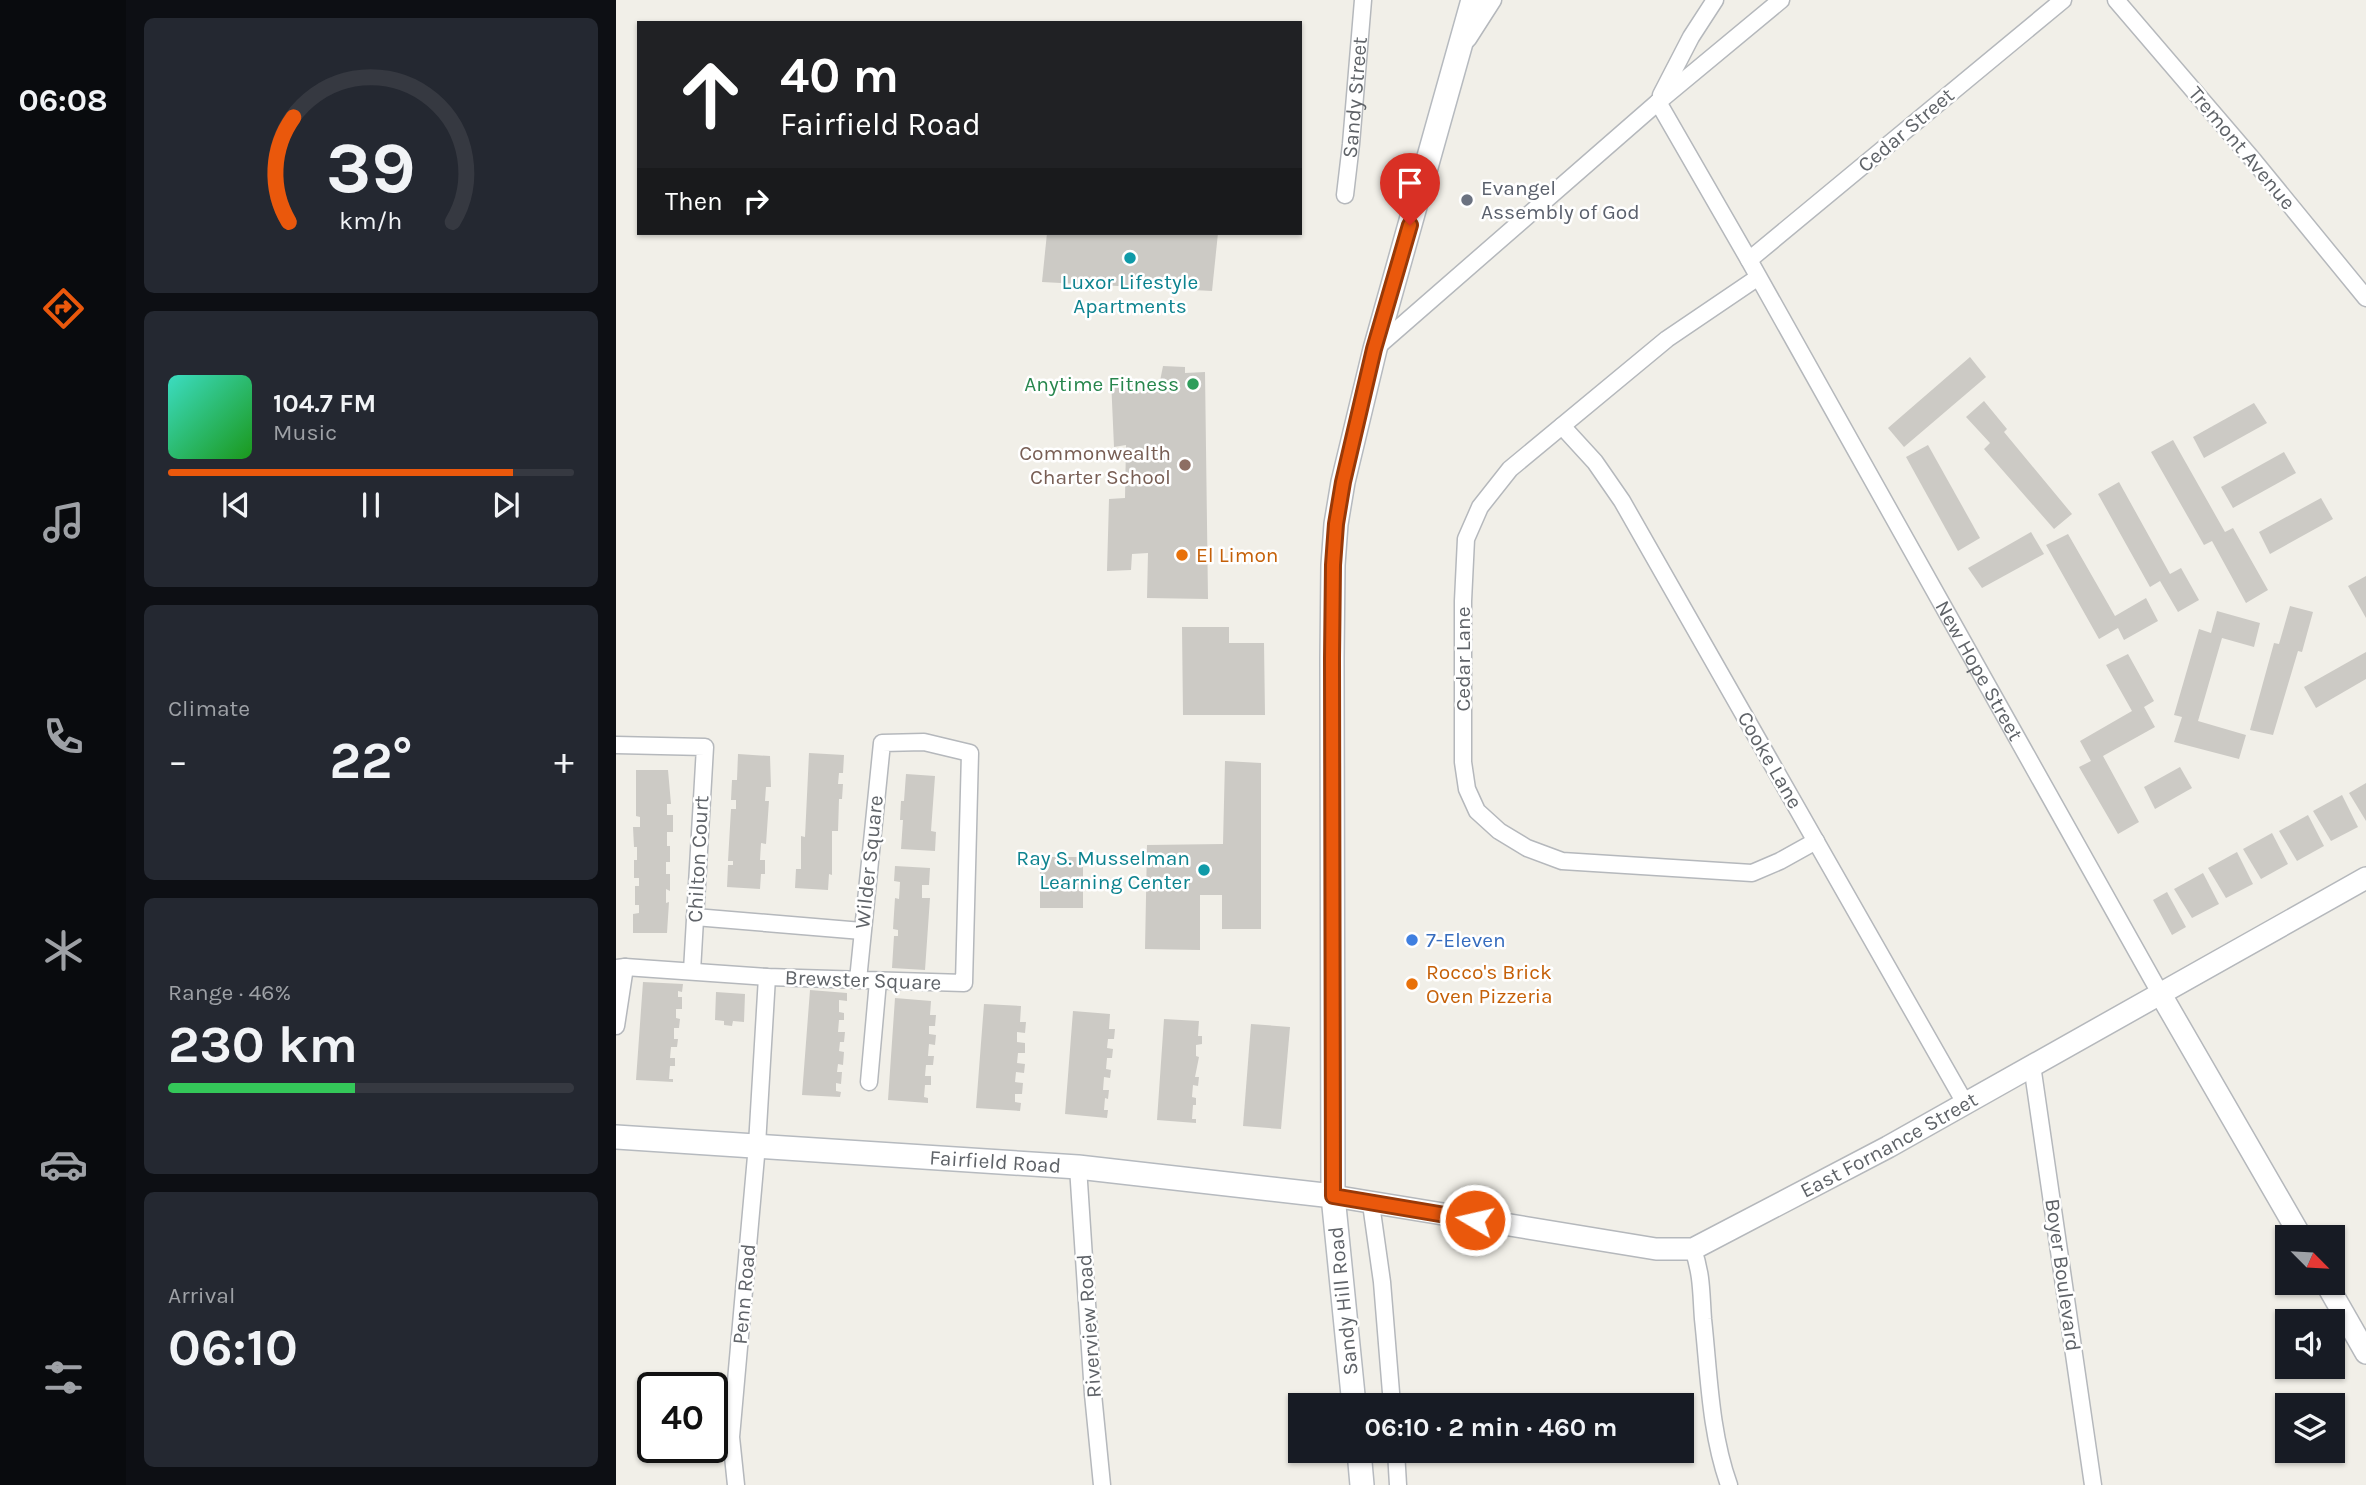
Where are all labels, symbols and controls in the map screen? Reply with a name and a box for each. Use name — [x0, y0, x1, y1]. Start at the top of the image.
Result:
street label: Sandy Street — [1337, 36, 1372, 160]
text: 40 m — [780, 47, 899, 104]
icon: ahead — [665, 49, 756, 140]
text: 06:08 — [18, 82, 108, 119]
street label: Tremont Avenue — [2184, 82, 2300, 214]
street label: Cedar Street — [1853, 83, 1959, 177]
text: Fairfield Road — [780, 106, 981, 143]
text: 39 — [326, 125, 416, 210]
pin — [1380, 153, 1440, 225]
icon: arrive — [1391, 164, 1429, 202]
place label: Evangel Assembly of God — [1481, 176, 1640, 224]
icon: right — [737, 182, 775, 220]
text: Then — [665, 186, 723, 217]
marker: Evangel Assembly of God — [1459, 192, 1475, 208]
text: km/h — [339, 206, 403, 235]
marker: Luxor Lifestyle Apartments — [1122, 250, 1138, 266]
place label: Luxor Lifestyle Apartments — [1062, 270, 1198, 318]
icon: directions — [39, 284, 88, 333]
place label: Anytime Fitness — [1024, 372, 1179, 396]
marker: Anytime Fitness — [1185, 376, 1201, 392]
text: 104.7 FM — [273, 388, 376, 419]
text: Music — [273, 419, 337, 446]
place label: Commonwealth Charter School — [1019, 441, 1171, 489]
marker: Commonwealth Charter School — [1177, 457, 1193, 473]
icon: previous — [217, 486, 255, 524]
icon: pause — [352, 486, 390, 524]
icon: next — [487, 486, 525, 524]
icon: music — [39, 498, 88, 547]
place label: El Limon — [1196, 543, 1279, 567]
marker: El Limon — [1174, 547, 1190, 563]
street label: New Hope Street — [1930, 596, 2028, 745]
street label: Cedar Lane — [1451, 606, 1475, 712]
text: Climate — [168, 695, 250, 722]
street label: Cooke Lane — [1733, 707, 1807, 813]
icon: phone — [39, 712, 88, 761]
text: 22° — [329, 730, 413, 791]
text: − — [168, 739, 188, 784]
text: + — [554, 739, 574, 784]
street label: Wilder Square — [850, 794, 888, 930]
street label: Chilton Court — [683, 795, 713, 923]
place label: Ray S. Musselman Learning Center — [1016, 846, 1190, 894]
marker: Ray S. Musselman Learning Center — [1196, 862, 1212, 878]
icon: climate — [39, 926, 88, 975]
place label: 7-Eleven — [1426, 928, 1506, 952]
marker: 7-Eleven — [1404, 932, 1420, 948]
place label: Rocco's Brick Oven Pizzeria — [1426, 960, 1553, 1008]
street label: Brewster Square — [784, 965, 942, 995]
marker: Rocco's Brick Oven Pizzeria — [1404, 976, 1420, 992]
text: Range · 46% — [168, 979, 291, 1006]
text: 230 km — [168, 1014, 358, 1075]
street label: East Fornance Street — [1796, 1087, 1982, 1203]
icon: car — [39, 1140, 88, 1189]
street label: Fairfield Road — [929, 1145, 1062, 1178]
position arrow — [1438, 1183, 1512, 1257]
street label: Boyer Boulevard — [2040, 1197, 2086, 1353]
street label: Sandy Hill Road — [1323, 1225, 1363, 1377]
north arrow — [2275, 1225, 2345, 1295]
map controls — [2275, 1225, 2345, 1463]
street label: Penn Road — [728, 1243, 760, 1345]
street label: Riverview Road — [1072, 1253, 1106, 1399]
text: Arrival — [168, 1282, 235, 1309]
button: sound — [2275, 1309, 2345, 1379]
text: 06:10 — [168, 1317, 298, 1378]
icon: filters — [39, 1353, 88, 1402]
speed limit sign: 40 — [637, 1372, 728, 1463]
button: layers — [2275, 1393, 2345, 1463]
text: 06:10 · 2 min · 460 m — [1364, 1412, 1618, 1443]

